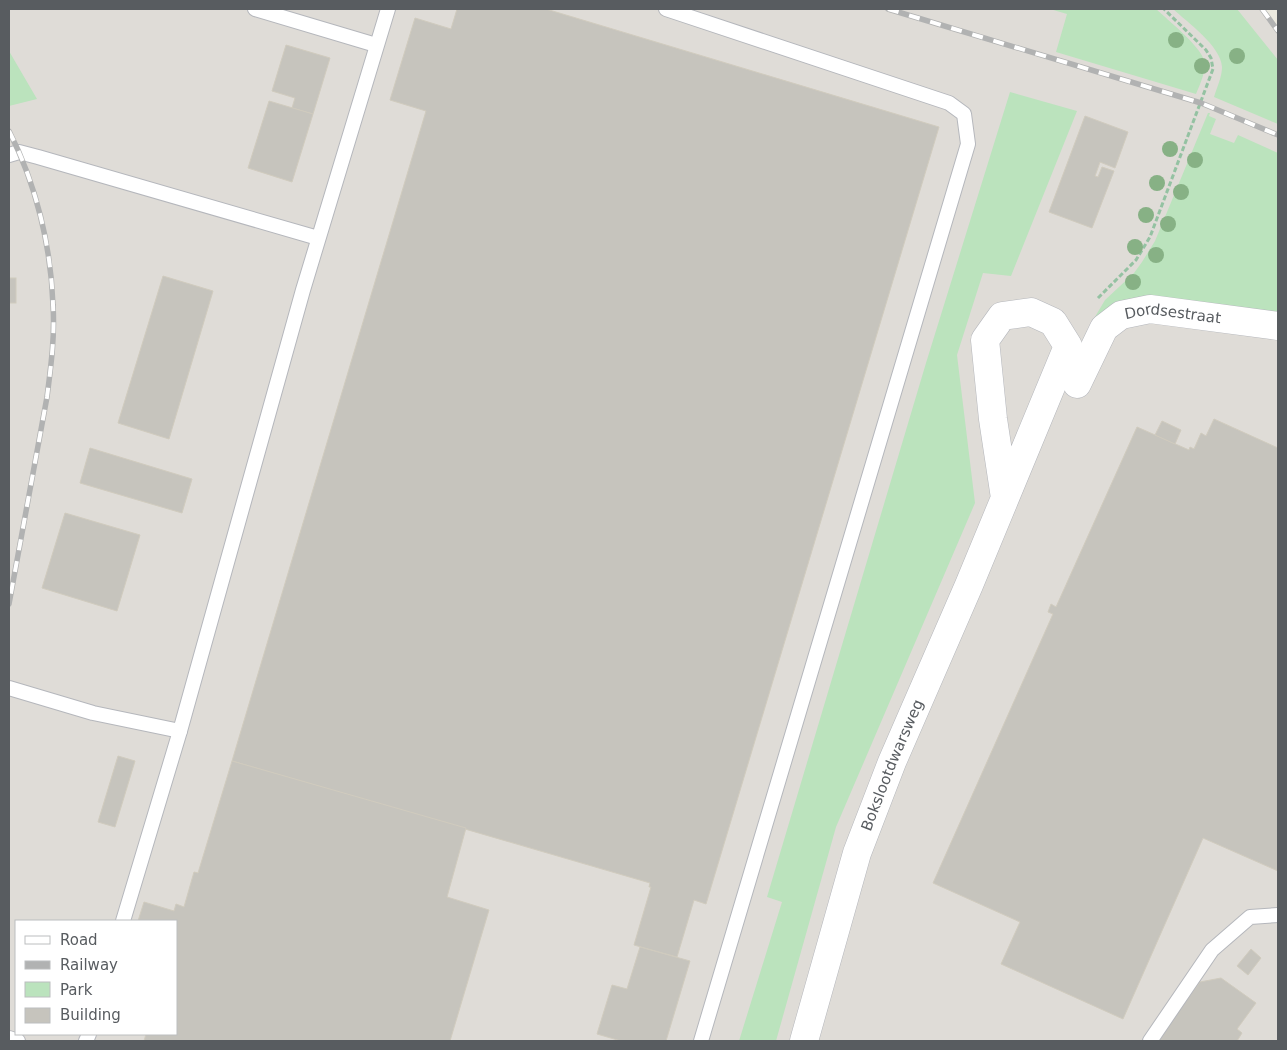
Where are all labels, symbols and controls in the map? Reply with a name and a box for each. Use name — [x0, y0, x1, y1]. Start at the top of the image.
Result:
street label: Dordsestraat — [1123, 300, 1222, 327]
street label: Bokslootdwarsweg — [857, 697, 927, 833]
legend — [15, 920, 178, 1035]
text: Road — [60, 931, 98, 949]
text: Railway — [60, 956, 118, 974]
text: Park — [60, 981, 93, 999]
text: Building — [60, 1006, 121, 1024]

